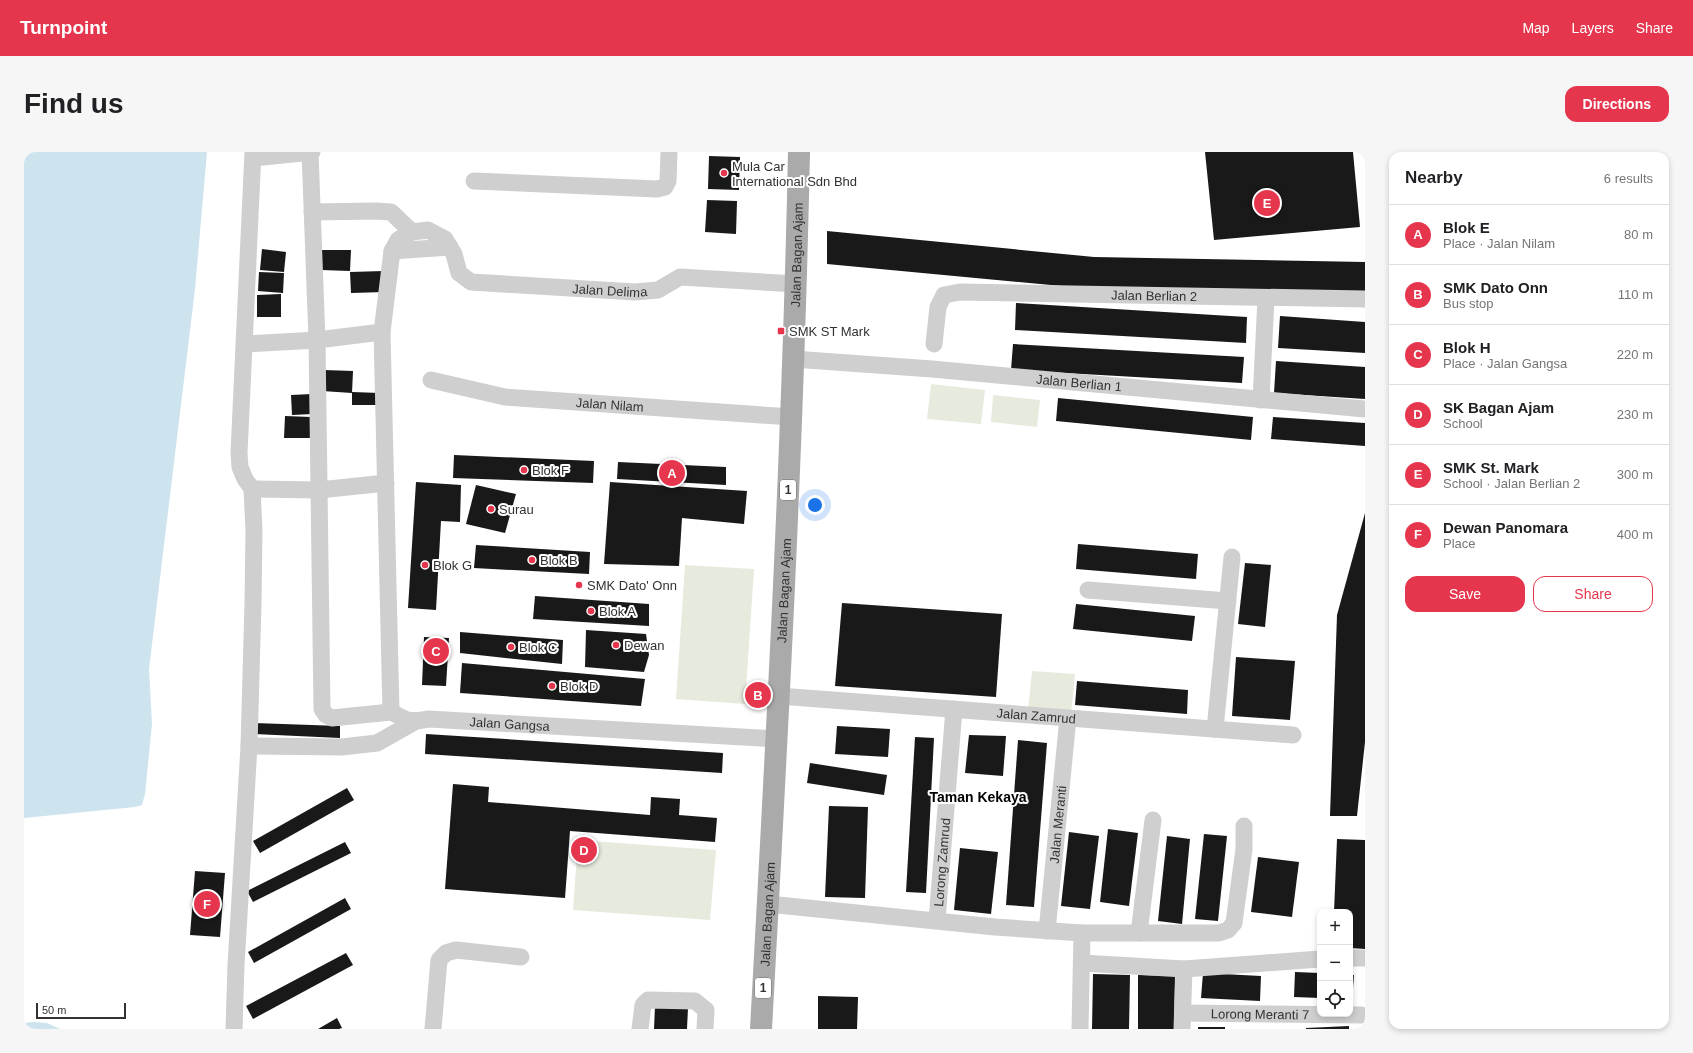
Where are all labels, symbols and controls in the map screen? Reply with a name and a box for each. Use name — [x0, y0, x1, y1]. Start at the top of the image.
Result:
text: Turnpoint — [20, 17, 107, 38]
text: Map — [1522, 20, 1550, 36]
text: Layers — [1572, 20, 1614, 36]
text: Share — [1636, 20, 1673, 36]
button: Directions — [1565, 86, 1669, 122]
text: Find us — [24, 88, 124, 119]
place label: Mula Car International Sdn Bhd — [732, 159, 857, 189]
marker: Mula Car International Sdn Bhd — [719, 168, 729, 178]
text: Nearby — [1405, 168, 1463, 187]
text: 6 results — [1604, 171, 1653, 186]
pin: E — [1254, 188, 1280, 218]
street label: Jalan Bagan Ajam — [788, 202, 806, 308]
text: Blok E — [1443, 219, 1490, 236]
text: A — [1413, 227, 1423, 242]
text: 80 m — [1624, 227, 1653, 242]
text: Place · Jalan Nilam — [1443, 236, 1555, 251]
text: SMK Dato Onn — [1443, 279, 1548, 296]
street label: Jalan Delima — [572, 281, 649, 300]
text: B — [1413, 287, 1423, 302]
text: 110 m — [1618, 287, 1653, 302]
street label: Jalan Berlian 2 — [1111, 288, 1197, 304]
text: Bus stop — [1443, 296, 1494, 311]
place label: SMK ST Mark — [789, 324, 870, 339]
marker: SMK ST Mark — [776, 326, 786, 336]
text: Blok H — [1443, 339, 1491, 356]
text: C — [1413, 347, 1423, 362]
text: 220 m — [1617, 347, 1653, 362]
text: Place · Jalan Gangsa — [1443, 356, 1567, 371]
street label: Jalan Berlian 1 — [1035, 372, 1123, 395]
street label: Jalan Nilam — [575, 395, 644, 415]
text: SK Bagan Ajam — [1443, 399, 1554, 416]
text: D — [1413, 407, 1423, 422]
text: 230 m — [1617, 407, 1653, 422]
text: School — [1443, 416, 1483, 431]
pin: A — [659, 458, 685, 488]
text: SMK St. Mark — [1443, 459, 1539, 476]
place label: Blok F — [532, 463, 569, 478]
marker: Blok F — [519, 465, 529, 475]
text: E — [1414, 467, 1422, 482]
text: 300 m — [1617, 467, 1653, 482]
text: School · Jalan Berlian 2 — [1443, 476, 1580, 491]
road number: 1 — [780, 480, 796, 500]
your location — [805, 495, 825, 515]
place label: Surau — [499, 502, 534, 517]
marker: Surau — [486, 504, 496, 514]
text: Dewan Panomara — [1443, 519, 1568, 536]
text: F — [1414, 527, 1422, 542]
text: 400 m — [1617, 527, 1653, 542]
text: Place — [1443, 536, 1476, 551]
street label: Jalan Bagan Ajam — [774, 538, 794, 643]
place label: Blok B — [540, 553, 578, 568]
marker: Blok B — [527, 555, 537, 565]
place label: Blok G — [433, 558, 472, 573]
marker: Blok G — [420, 560, 430, 570]
button: Save — [1405, 576, 1525, 612]
button: Share — [1533, 576, 1653, 612]
place label: SMK Dato' Onn — [587, 578, 677, 593]
marker: SMK Dato' Onn — [574, 580, 584, 590]
place label: Blok A — [599, 604, 636, 619]
marker: Blok A — [586, 606, 596, 616]
pin: C — [423, 636, 449, 666]
place label: Dewan — [624, 638, 664, 653]
place label: Blok C — [519, 640, 557, 655]
marker: Dewan — [611, 640, 621, 650]
marker: Blok C — [506, 642, 516, 652]
place label: Blok D — [560, 679, 598, 694]
pin: B — [745, 680, 771, 710]
marker: Blok D — [547, 681, 557, 691]
street label: Jalan Zamrud — [996, 706, 1076, 727]
street label: Jalan Gangsa — [469, 714, 551, 734]
street label: Jalan Meranti — [1047, 785, 1069, 864]
district label: Taman Kekaya — [929, 789, 1027, 805]
street label: Lorong Zamrud — [931, 817, 953, 907]
pin: D — [571, 835, 597, 865]
street label: Jalan Bagan Ajam — [757, 861, 778, 967]
pin: F — [194, 889, 220, 919]
map controls — [1317, 909, 1353, 1017]
button: + — [1317, 909, 1353, 945]
button: − — [1317, 945, 1353, 981]
road number: 1 — [755, 978, 771, 998]
button: locate — [1317, 981, 1353, 1017]
scale bar — [36, 1001, 126, 1020]
text: 50 m — [42, 1004, 66, 1016]
street label: Lorong Meranti 7 — [1211, 1006, 1309, 1022]

